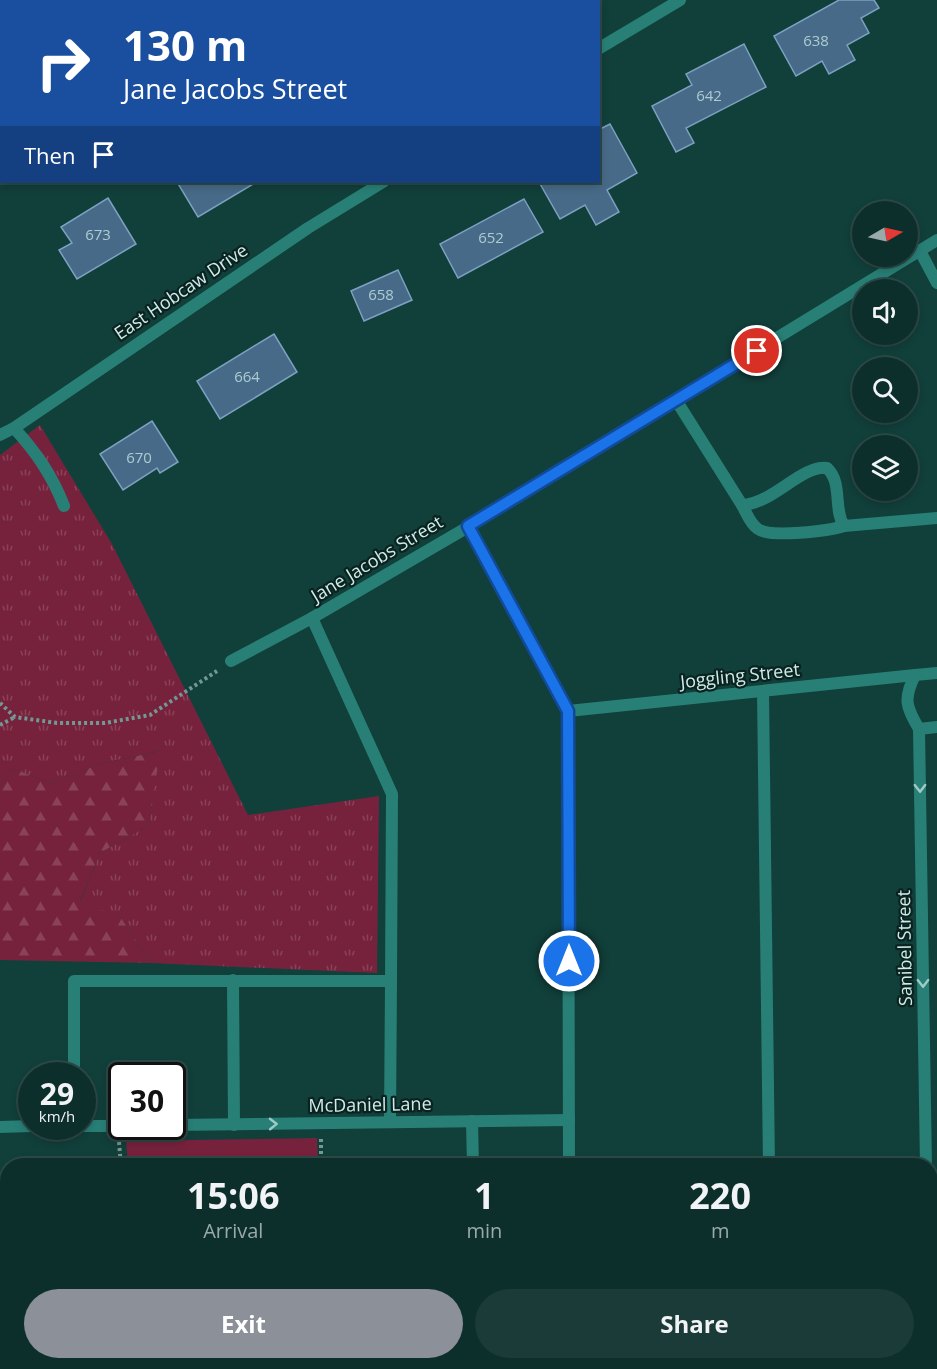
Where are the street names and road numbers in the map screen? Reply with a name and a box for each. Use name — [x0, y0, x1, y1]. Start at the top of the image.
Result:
street label: East Hobcaw Drive — [109, 238, 252, 345]
street label: Jane Jacobs Street — [305, 509, 447, 608]
street label: Joggling Street — [677, 657, 801, 693]
street label: Sanibel Street — [891, 890, 917, 1006]
street label: McDaniel Lane — [308, 1091, 432, 1117]

